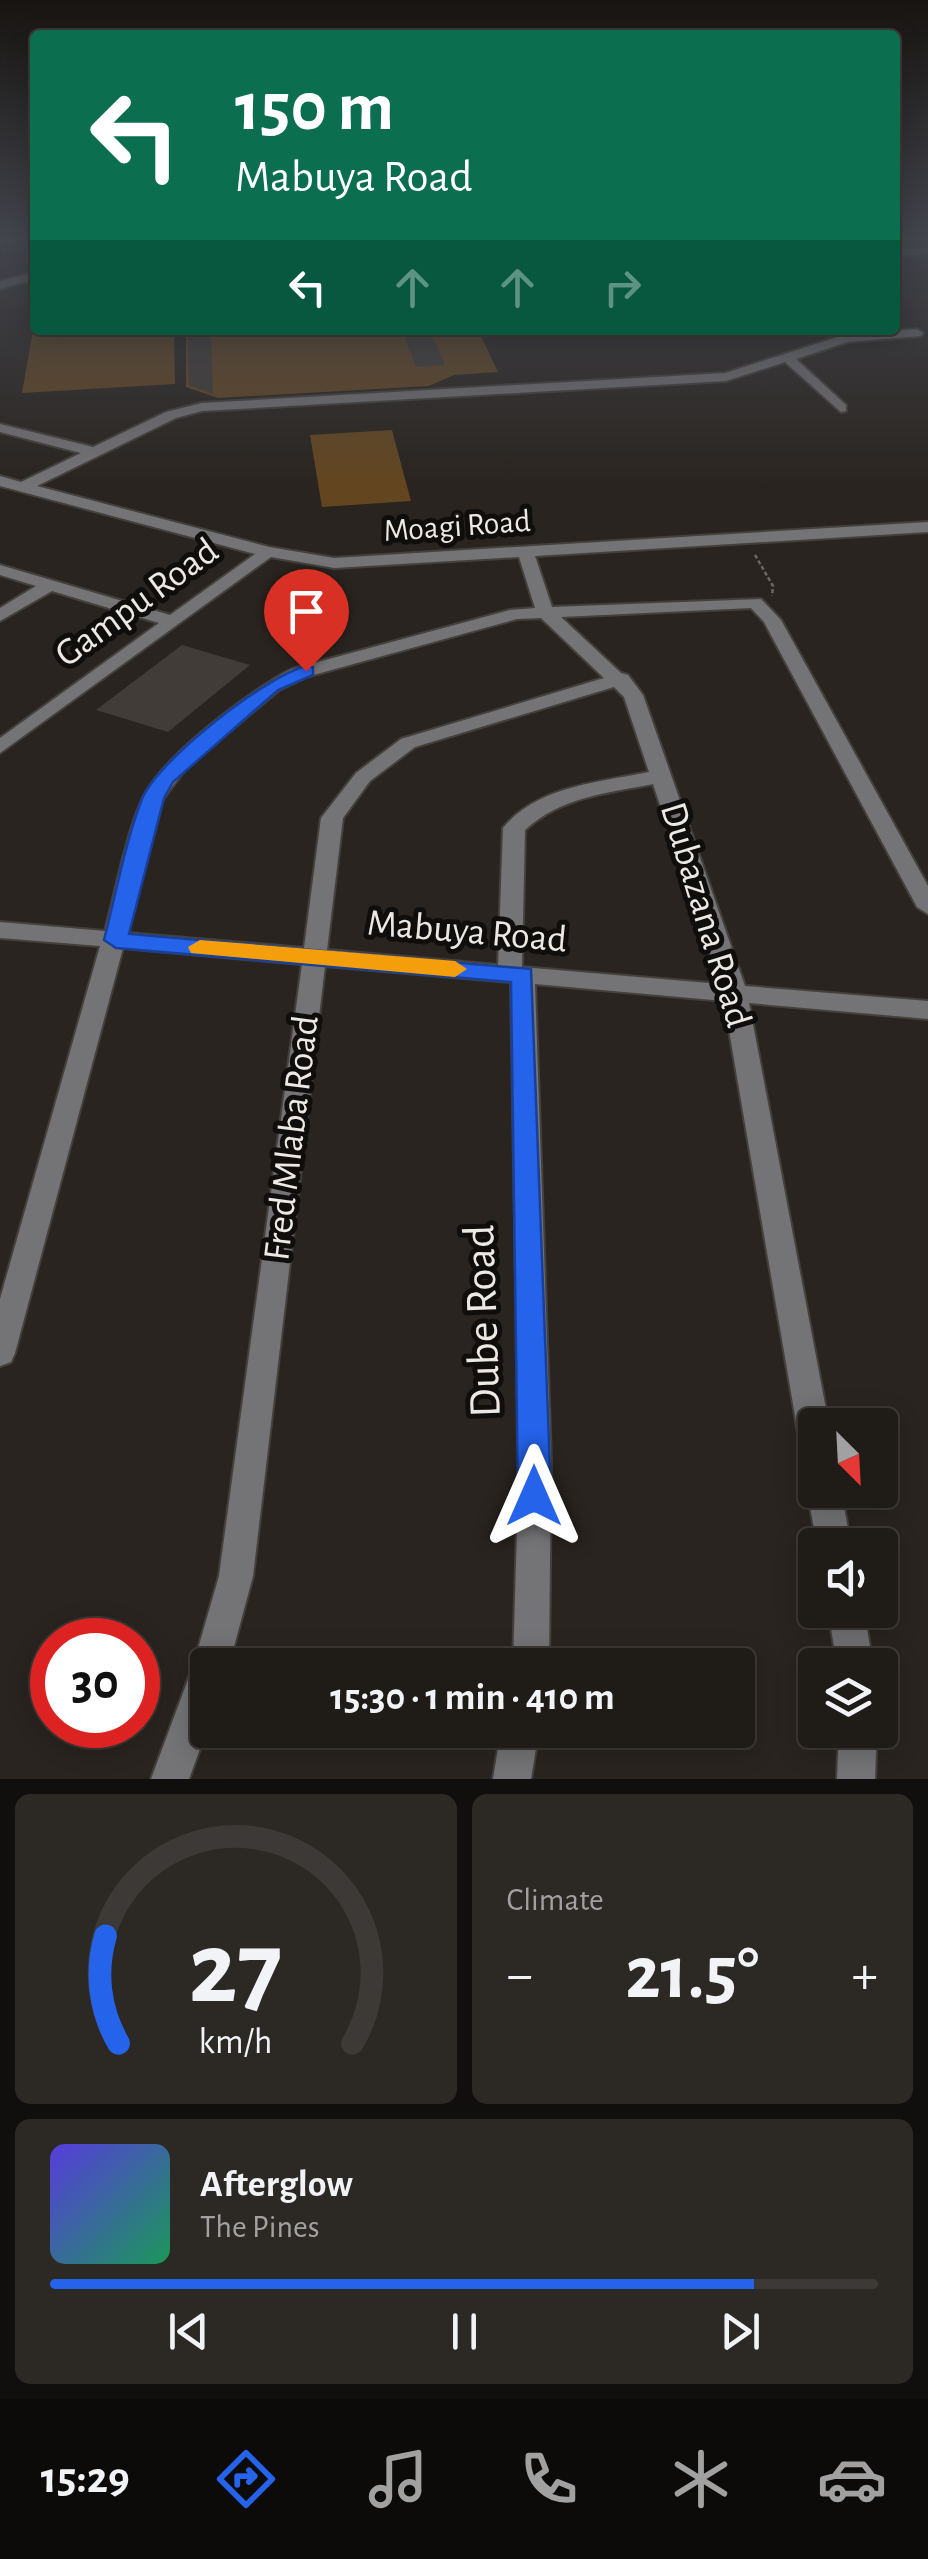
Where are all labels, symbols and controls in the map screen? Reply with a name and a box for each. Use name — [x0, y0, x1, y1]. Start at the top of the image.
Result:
icon: left — [70, 70, 200, 200]
text: 150 m — [235, 73, 394, 143]
text: Mabuya Road — [235, 155, 473, 200]
icon: left — [280, 260, 335, 315]
icon: ahead — [385, 260, 440, 315]
icon: ahead — [490, 260, 545, 315]
icon: right — [595, 260, 650, 315]
street label: Moagi Road — [382, 505, 532, 547]
street label: Gampu Road — [49, 532, 225, 674]
pin — [264, 569, 349, 672]
icon: arrive — [279, 584, 334, 639]
street label: Dubazana Road — [653, 798, 757, 1032]
street label: Mabuya Road — [365, 904, 569, 960]
street label: Fred Mlaba Road — [258, 1013, 326, 1263]
street label: Dube Road — [457, 1224, 509, 1418]
north arrow — [798, 1408, 898, 1508]
map controls — [798, 1408, 898, 1748]
position arrow — [482, 1444, 586, 1548]
button: sound — [798, 1528, 898, 1628]
speed limit sign: 30 — [30, 1618, 160, 1748]
button: layers — [798, 1648, 898, 1748]
text: 15:30 · 1 min · 410 m — [330, 1679, 615, 1717]
text: Climate — [507, 1884, 604, 1916]
text: 27 — [189, 1918, 283, 2022]
text: 21.5° — [625, 1937, 759, 2012]
text: − — [507, 1948, 533, 2003]
text: + — [852, 1948, 878, 2003]
text: km/h — [199, 2024, 273, 2060]
text: Afterglow — [200, 2166, 353, 2204]
text: The Pines — [200, 2211, 320, 2243]
icon: previous — [161, 2304, 216, 2359]
icon: pause — [437, 2304, 492, 2359]
icon: next — [713, 2304, 768, 2359]
icon: directions — [211, 2444, 281, 2514]
icon: music — [363, 2444, 433, 2514]
icon: phone — [514, 2444, 584, 2514]
icon: climate — [666, 2444, 736, 2514]
icon: car — [817, 2444, 887, 2514]
text: 15:29 — [41, 2456, 130, 2501]

